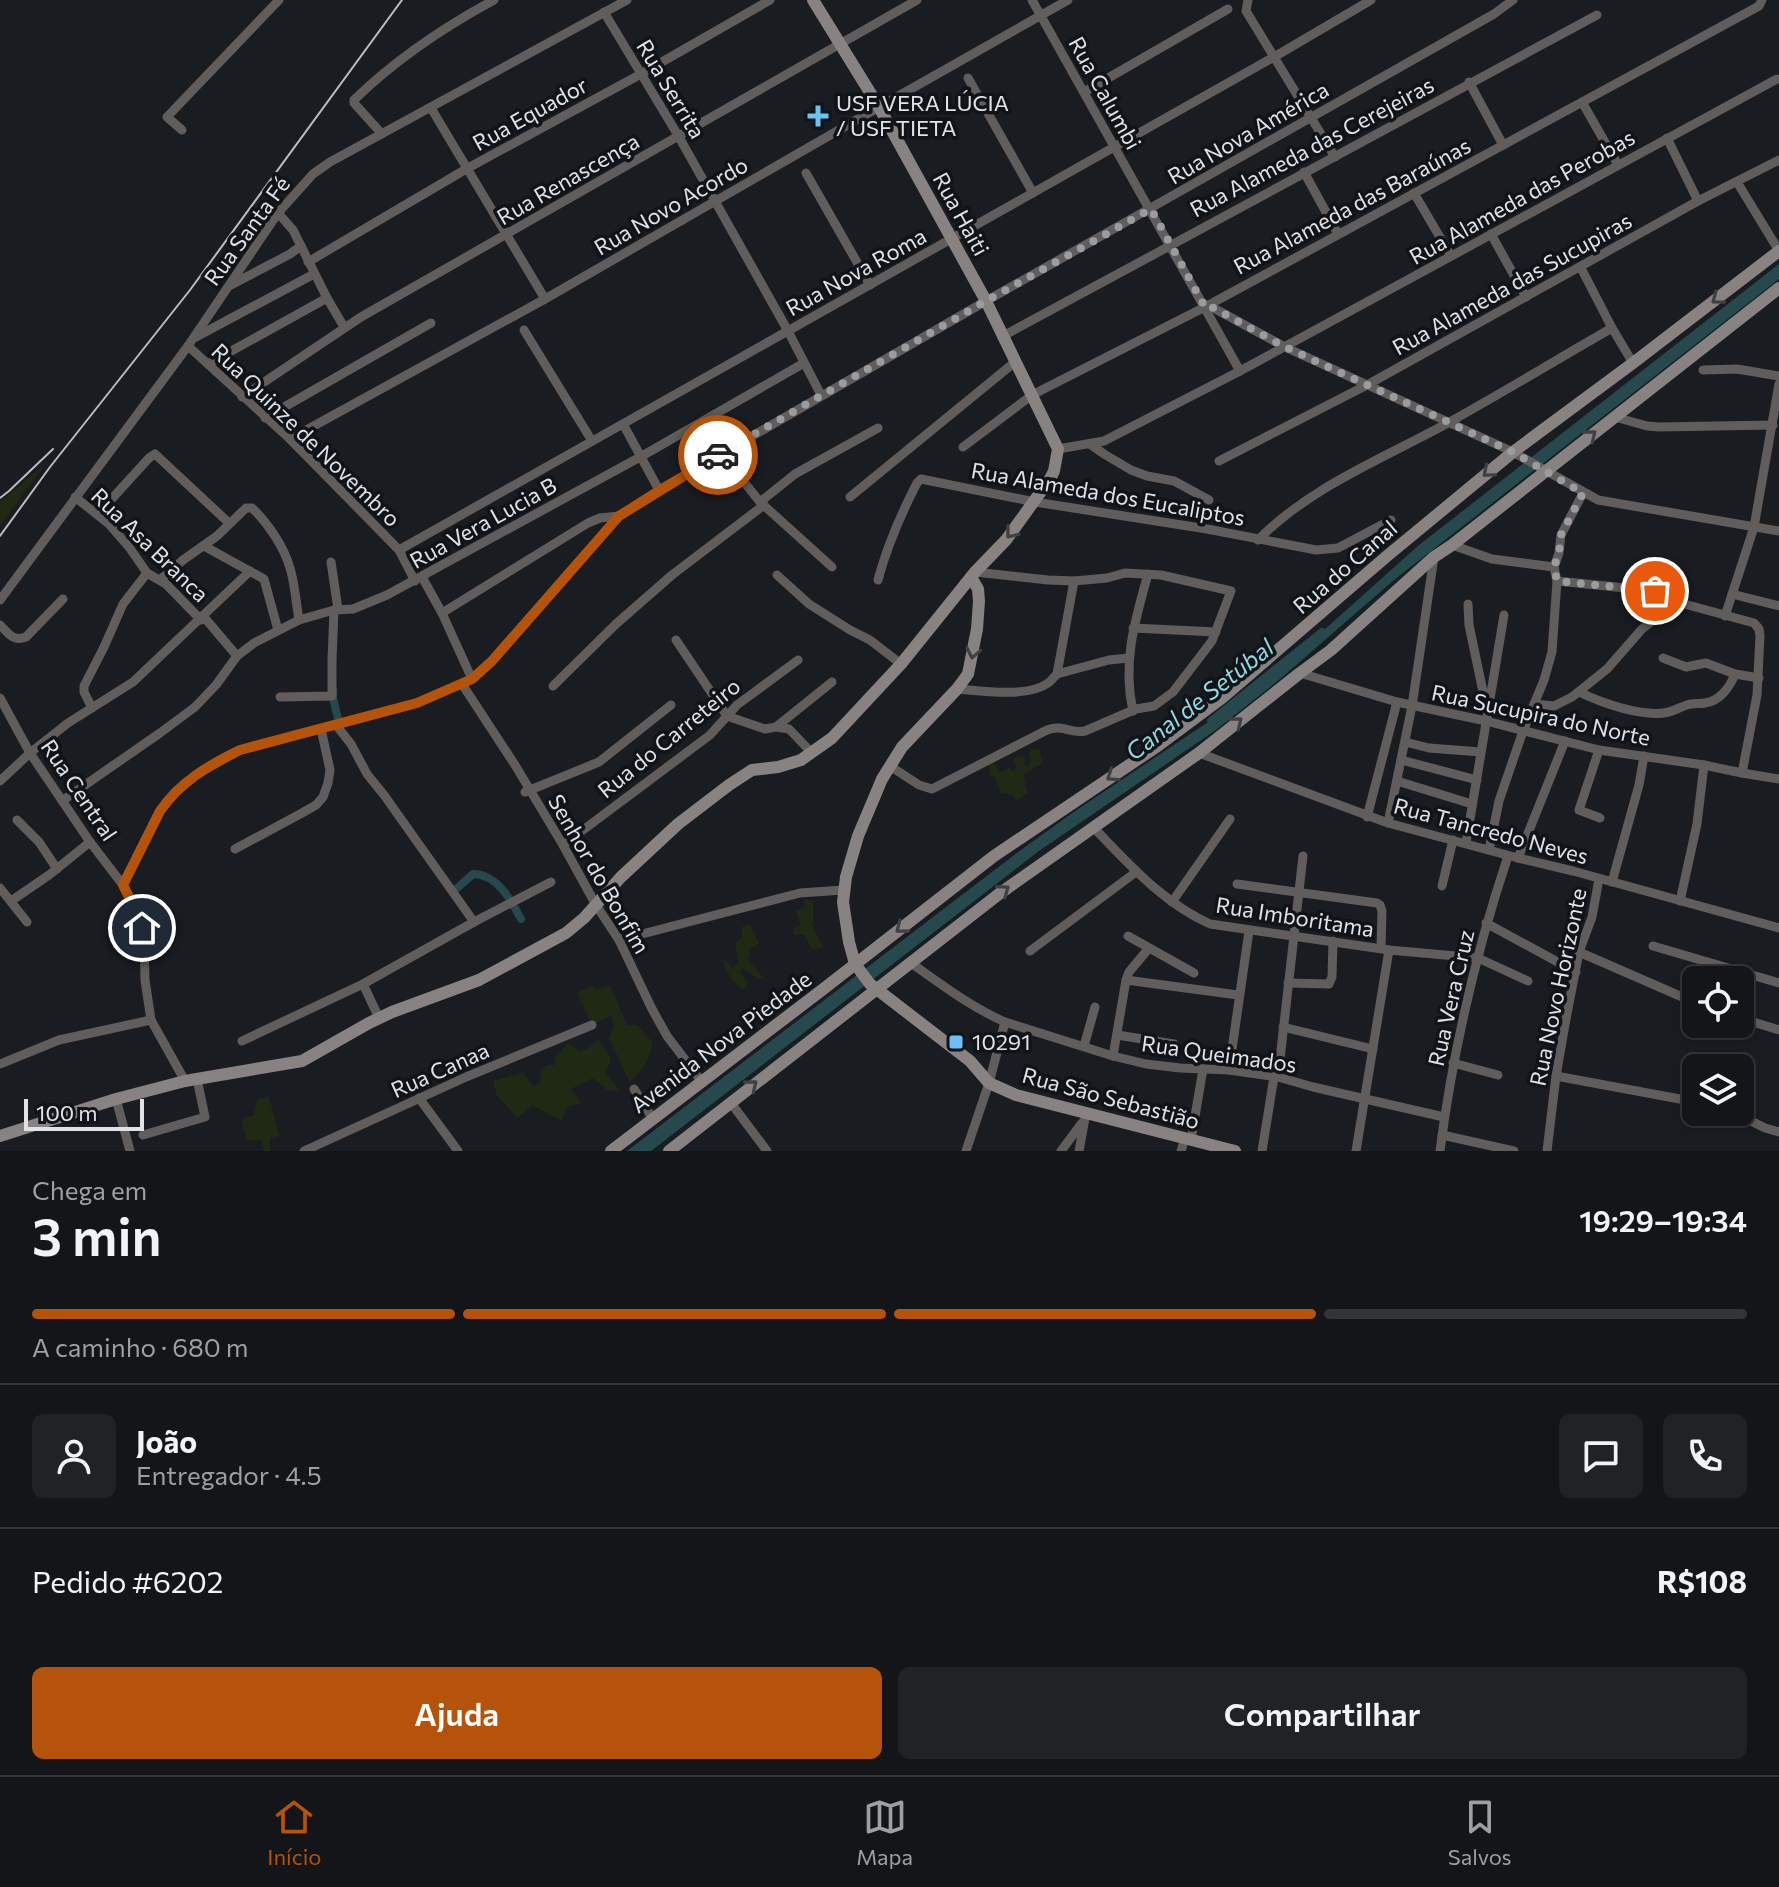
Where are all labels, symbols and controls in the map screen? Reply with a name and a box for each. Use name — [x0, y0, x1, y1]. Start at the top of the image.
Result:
street label: Rua Calumbi — [1063, 32, 1148, 154]
street label: Rua Serrita — [631, 34, 712, 143]
street label: Rua Equador — [468, 71, 592, 156]
street label: Rua Alameda das Cerejeiras — [1185, 71, 1438, 222]
street label: Rua Nova América — [1162, 75, 1333, 190]
place label: USF VERA LÚCIA / USF TIETA — [836, 89, 1009, 141]
marker: USF VERA LÚCIA / USF TIETA — [807, 105, 829, 127]
street label: Rua Alameda das Perobas — [1404, 123, 1639, 270]
street label: Rua Renascença — [492, 127, 644, 230]
street label: Rua Alameda das Baraúnas — [1229, 131, 1475, 280]
street label: Rua Novo Acordo — [589, 151, 752, 261]
street label: Rua Haiti — [928, 167, 995, 260]
street label: Rua Santa Fé — [198, 171, 295, 290]
street label: Rua Alameda das Sucupiras — [1387, 206, 1636, 361]
street label: Rua Nova Roma — [781, 222, 931, 321]
one-way arrow — [1711, 289, 1726, 303]
street label: Rua Quinze de Novembro — [206, 337, 406, 532]
courier — [678, 415, 758, 495]
one-way arrow — [1582, 431, 1597, 445]
icon: car — [696, 433, 740, 477]
street label: Rua Alameda dos Eucaliptos — [969, 456, 1247, 531]
one-way arrow — [1482, 463, 1497, 477]
street label: Rua Vera Lucia B — [405, 471, 561, 574]
street label: Rua Asa Branca — [86, 482, 215, 607]
street label: Rua do Canal — [1287, 514, 1402, 619]
one-way arrow — [1006, 524, 1021, 538]
pin — [1621, 557, 1689, 625]
icon: bag — [1633, 569, 1677, 613]
water label: Canal de Setúbal — [1119, 632, 1280, 766]
one-way arrow — [965, 645, 982, 659]
street label: Rua do Carreteiro — [592, 672, 745, 803]
street label: Rua Sucupira do Norte — [1429, 678, 1653, 751]
one-way arrow — [1228, 717, 1243, 732]
street label: Rua Central — [36, 734, 123, 846]
one-way arrow — [1106, 767, 1120, 782]
street label: Senhor do Bonfim — [543, 789, 656, 958]
street label: Rua Tancredo Neves — [1391, 792, 1591, 869]
one-way arrow — [995, 886, 1010, 900]
street label: Rua Novo Horizonte — [1523, 886, 1592, 1088]
street label: Rua Imboritama — [1214, 891, 1376, 942]
pin — [108, 894, 176, 962]
icon: home — [120, 906, 164, 950]
one-way arrow — [895, 919, 910, 933]
street label: Rua Vera Cruz — [1422, 927, 1479, 1069]
street label: Avenida Nova Piedade — [625, 965, 816, 1118]
map controls — [1682, 966, 1754, 1126]
button: locate — [1682, 966, 1754, 1038]
place label: 10291 — [972, 1028, 1031, 1055]
street label: Rua Queimados — [1140, 1029, 1298, 1078]
marker: 10291 — [947, 1033, 965, 1051]
street label: Rua Canaa — [386, 1036, 493, 1103]
button: layers — [1682, 1054, 1754, 1126]
street label: Rua São Sebastião — [1019, 1061, 1203, 1134]
one-way arrow — [743, 1081, 758, 1095]
scale bar — [24, 1095, 144, 1131]
text: 100 m — [36, 1099, 98, 1126]
text: Chega em — [32, 1174, 147, 1205]
text: 19:29–19:34 — [1579, 1201, 1747, 1238]
text: 3 min — [32, 1203, 161, 1267]
text: A caminho · 680 m — [32, 1331, 248, 1362]
button: person — [32, 1414, 116, 1498]
button: chat — [1559, 1414, 1643, 1498]
button: phone — [1663, 1414, 1747, 1498]
text: João — [136, 1422, 197, 1459]
text: Entregador · 4.5 — [136, 1459, 322, 1490]
text: Pedido #6202 — [32, 1562, 223, 1599]
text: R$108 — [1657, 1562, 1747, 1599]
button: Ajuda — [32, 1667, 882, 1759]
button: Compartilhar — [898, 1667, 1747, 1759]
tab: Início — [267, 1795, 321, 1870]
tab: Mapa — [856, 1795, 913, 1870]
tab: Salvos — [1448, 1795, 1512, 1870]

